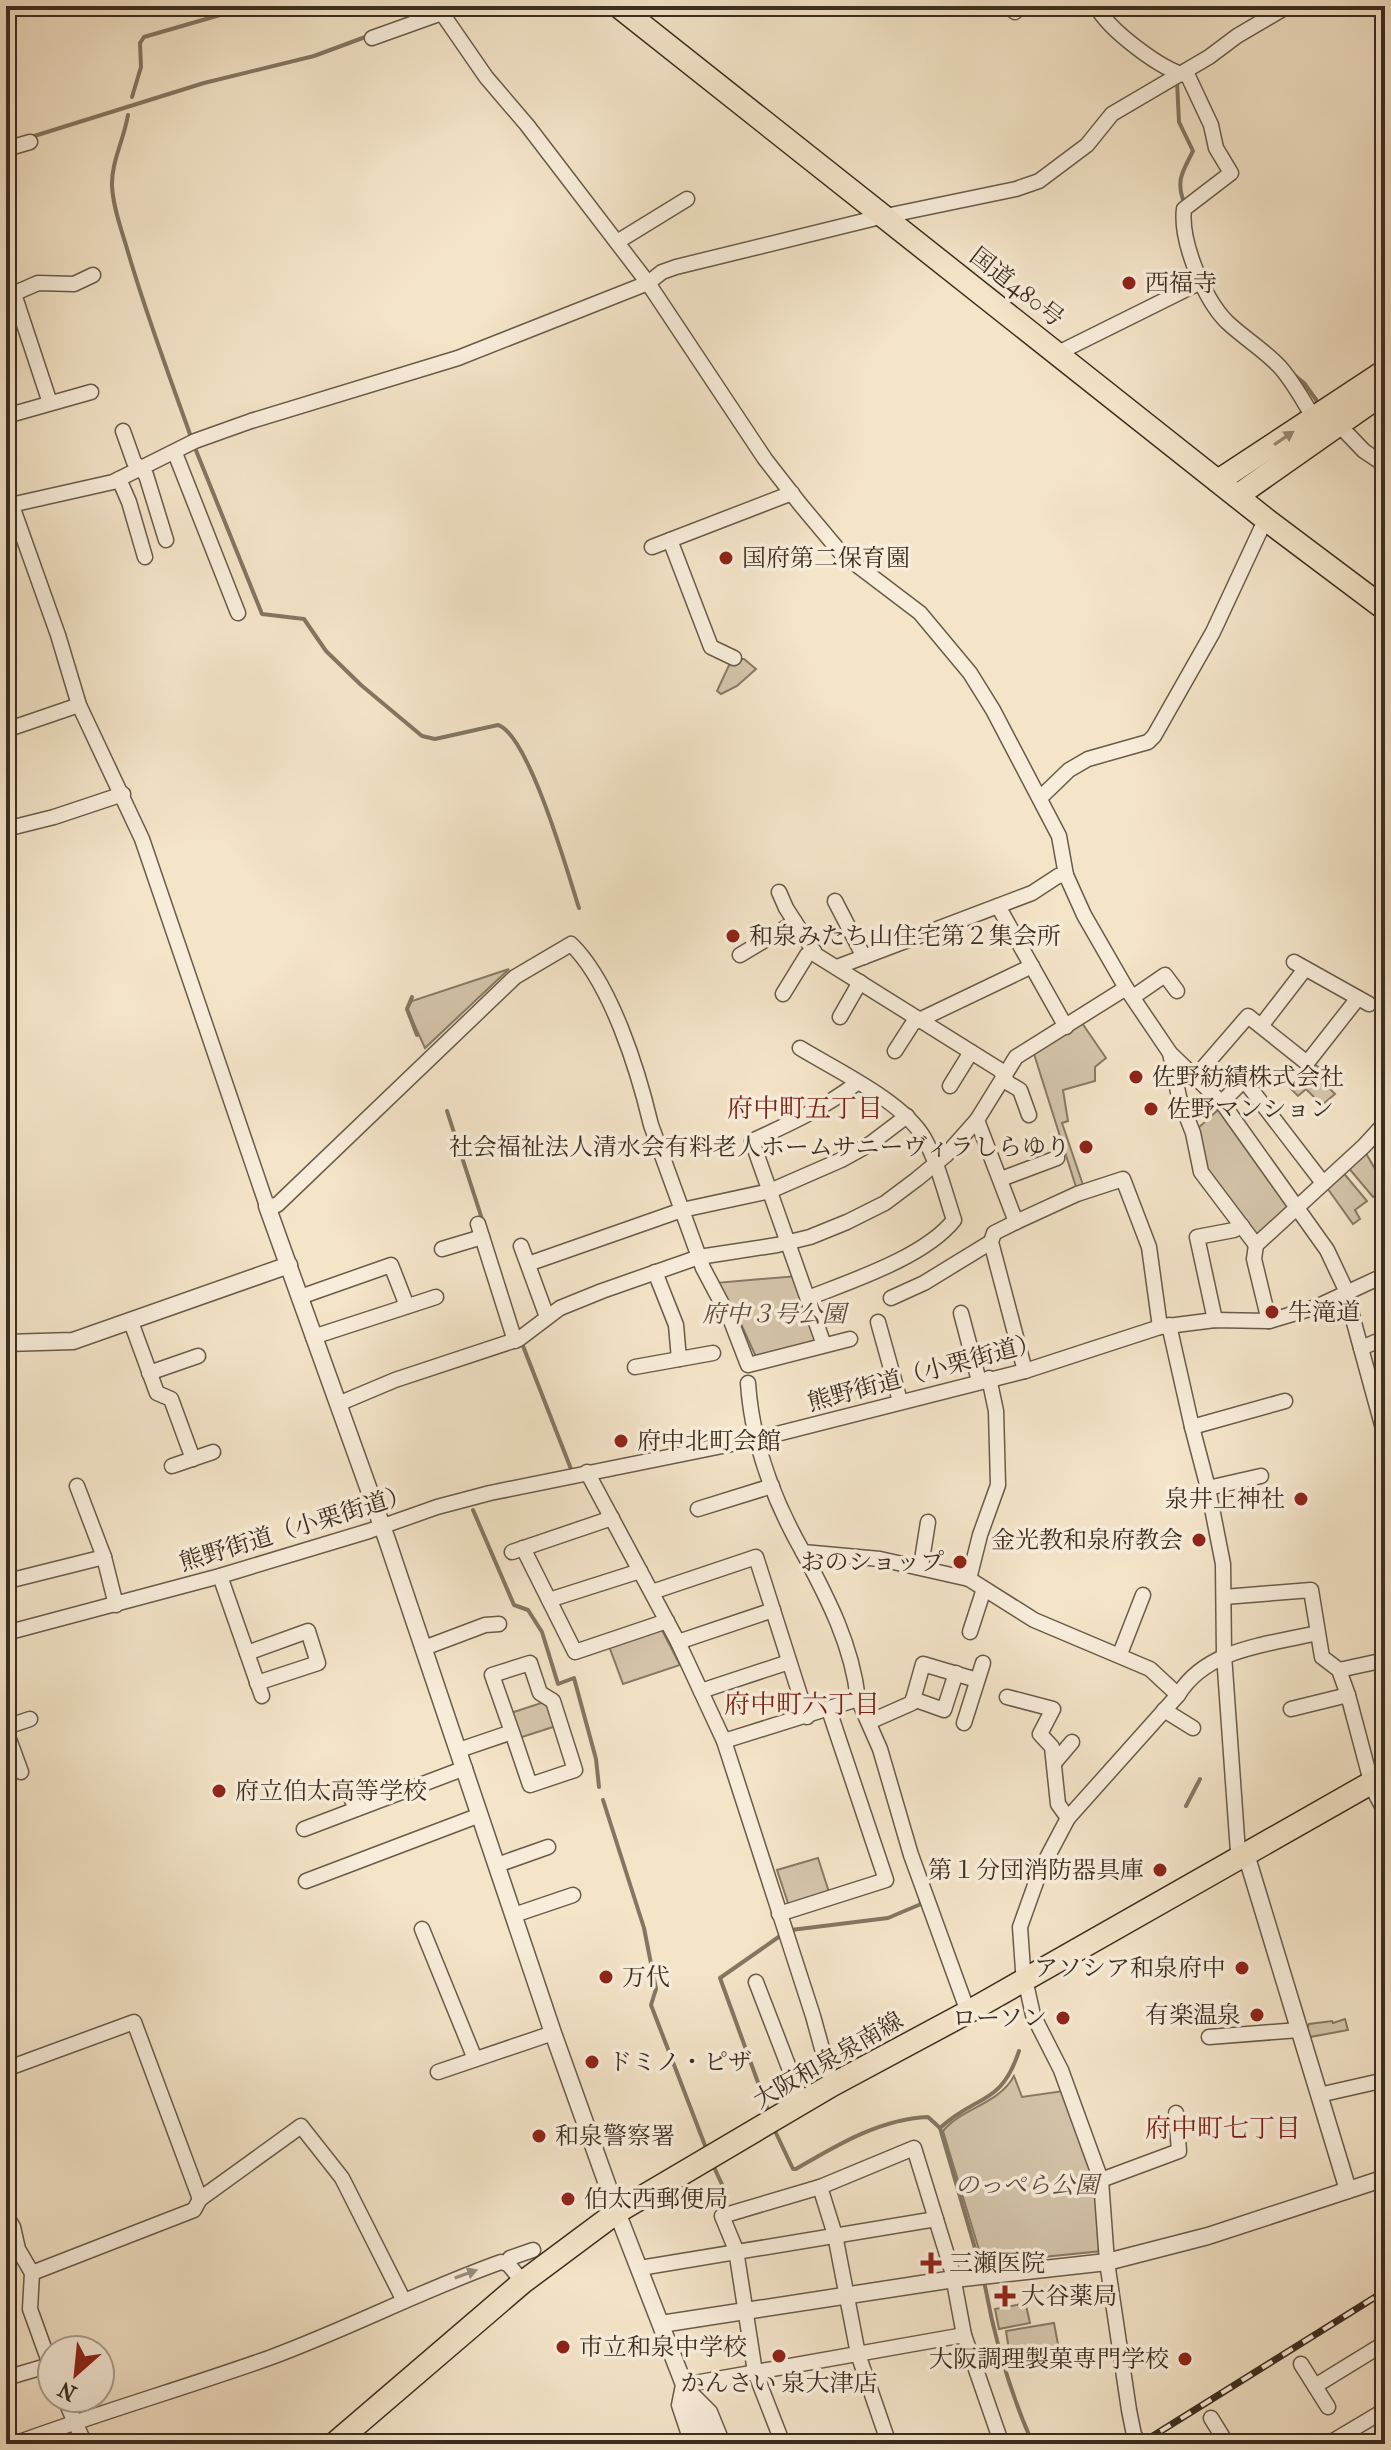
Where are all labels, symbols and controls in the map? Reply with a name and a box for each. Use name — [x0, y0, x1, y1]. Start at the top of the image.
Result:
street label: 国道480号 — [964, 242, 1070, 332]
place label: 西福寺 — [1145, 269, 1217, 297]
marker: 西福寺 — [1120, 274, 1138, 292]
one-way arrow — [1273, 431, 1294, 446]
place label: 国府第二保育園 — [742, 544, 910, 572]
marker: 国府第二保育園 — [717, 549, 735, 567]
place label: 和泉みたち山住宅第２集会所 — [749, 922, 1061, 950]
marker: 和泉みたち山住宅第２集会所 — [724, 927, 742, 945]
place label: 佐野紡績株式会社 — [1152, 1063, 1344, 1091]
marker: 佐野紡績株式会社 — [1127, 1068, 1145, 1086]
district label: 府中町五丁目 — [727, 1093, 883, 1124]
place label: 佐野マンション — [1167, 1095, 1334, 1123]
marker: 佐野マンション — [1142, 1100, 1160, 1118]
place label: 社会福祉法人清水会有料老人ホームサニーヴィラしらゆり — [449, 1133, 1070, 1161]
marker: 社会福祉法人清水会有料老人ホームサニーヴィラしらゆり — [1077, 1138, 1095, 1156]
place label: 牛滝道 — [1288, 1298, 1360, 1326]
park label: 府中３号公園 — [702, 1300, 850, 1328]
marker: 牛滝道 — [1263, 1303, 1281, 1321]
street label: 熊野街道（小栗街道） — [804, 1327, 1044, 1417]
place label: 府中北町会館 — [637, 1427, 781, 1455]
marker: 府中北町会館 — [612, 1432, 630, 1450]
street label: 熊野街道（小栗街道） — [176, 1480, 414, 1576]
place label: 泉井上神社 — [1165, 1485, 1285, 1513]
marker: 泉井上神社 — [1292, 1490, 1310, 1508]
place label: 金光教和泉府教会 — [991, 1526, 1183, 1554]
marker: 金光教和泉府教会 — [1190, 1531, 1208, 1549]
place label: おのショップ — [800, 1548, 944, 1576]
marker: おのショップ — [951, 1553, 969, 1571]
district label: 府中町六丁目 — [724, 1689, 880, 1720]
place label: 府立伯太高等学校 — [235, 1777, 427, 1805]
marker: 府立伯太高等学校 — [210, 1782, 228, 1800]
place label: 第１分団消防器具庫 — [928, 1856, 1144, 1884]
marker: 第１分団消防器具庫 — [1151, 1861, 1169, 1879]
place label: アソシア和泉府中 — [1034, 1954, 1226, 1982]
marker: アソシア和泉府中 — [1233, 1959, 1251, 1977]
place label: 万代 — [622, 1963, 670, 1991]
marker: 万代 — [597, 1968, 615, 1986]
place label: 有楽温泉 — [1145, 2001, 1241, 2029]
place label: ローソン — [952, 2004, 1047, 2032]
street label: 大阪和泉泉南線 — [748, 2006, 908, 2114]
marker: 有楽温泉 — [1248, 2006, 1266, 2024]
marker: ローソン — [1054, 2009, 1072, 2027]
place label: ドミノ・ピザ — [608, 2048, 752, 2076]
marker: ドミノ・ピザ — [583, 2053, 601, 2071]
district label: 府中町七丁目 — [1145, 2113, 1301, 2144]
place label: 和泉警察署 — [555, 2122, 675, 2150]
marker: 和泉警察署 — [530, 2127, 548, 2145]
park label: のっぺら公園 — [955, 2171, 1103, 2199]
place label: 伯太西郵便局 — [584, 2185, 728, 2213]
marker: 伯太西郵便局 — [559, 2190, 577, 2208]
place label: 三瀬医院 — [949, 2249, 1045, 2277]
marker: 三瀬医院 — [920, 2252, 942, 2274]
one-way arrow — [455, 2268, 479, 2280]
place label: 大谷薬局 — [1021, 2282, 1117, 2310]
marker: 大谷薬局 — [996, 2287, 1014, 2305]
place label: 市立和泉中学校 — [579, 2333, 747, 2361]
north arrow — [36, 2334, 116, 2414]
marker: 市立和泉中学校 — [554, 2338, 572, 2356]
place label: 大阪調理製菓専門学校 — [929, 2345, 1169, 2373]
marker: かんさい 泉大津店 — [770, 2347, 788, 2365]
marker: 大阪調理製菓専門学校 — [1176, 2350, 1194, 2368]
place label: かんさい 泉大津店 — [680, 2369, 878, 2397]
text: N — [54, 2375, 81, 2406]

